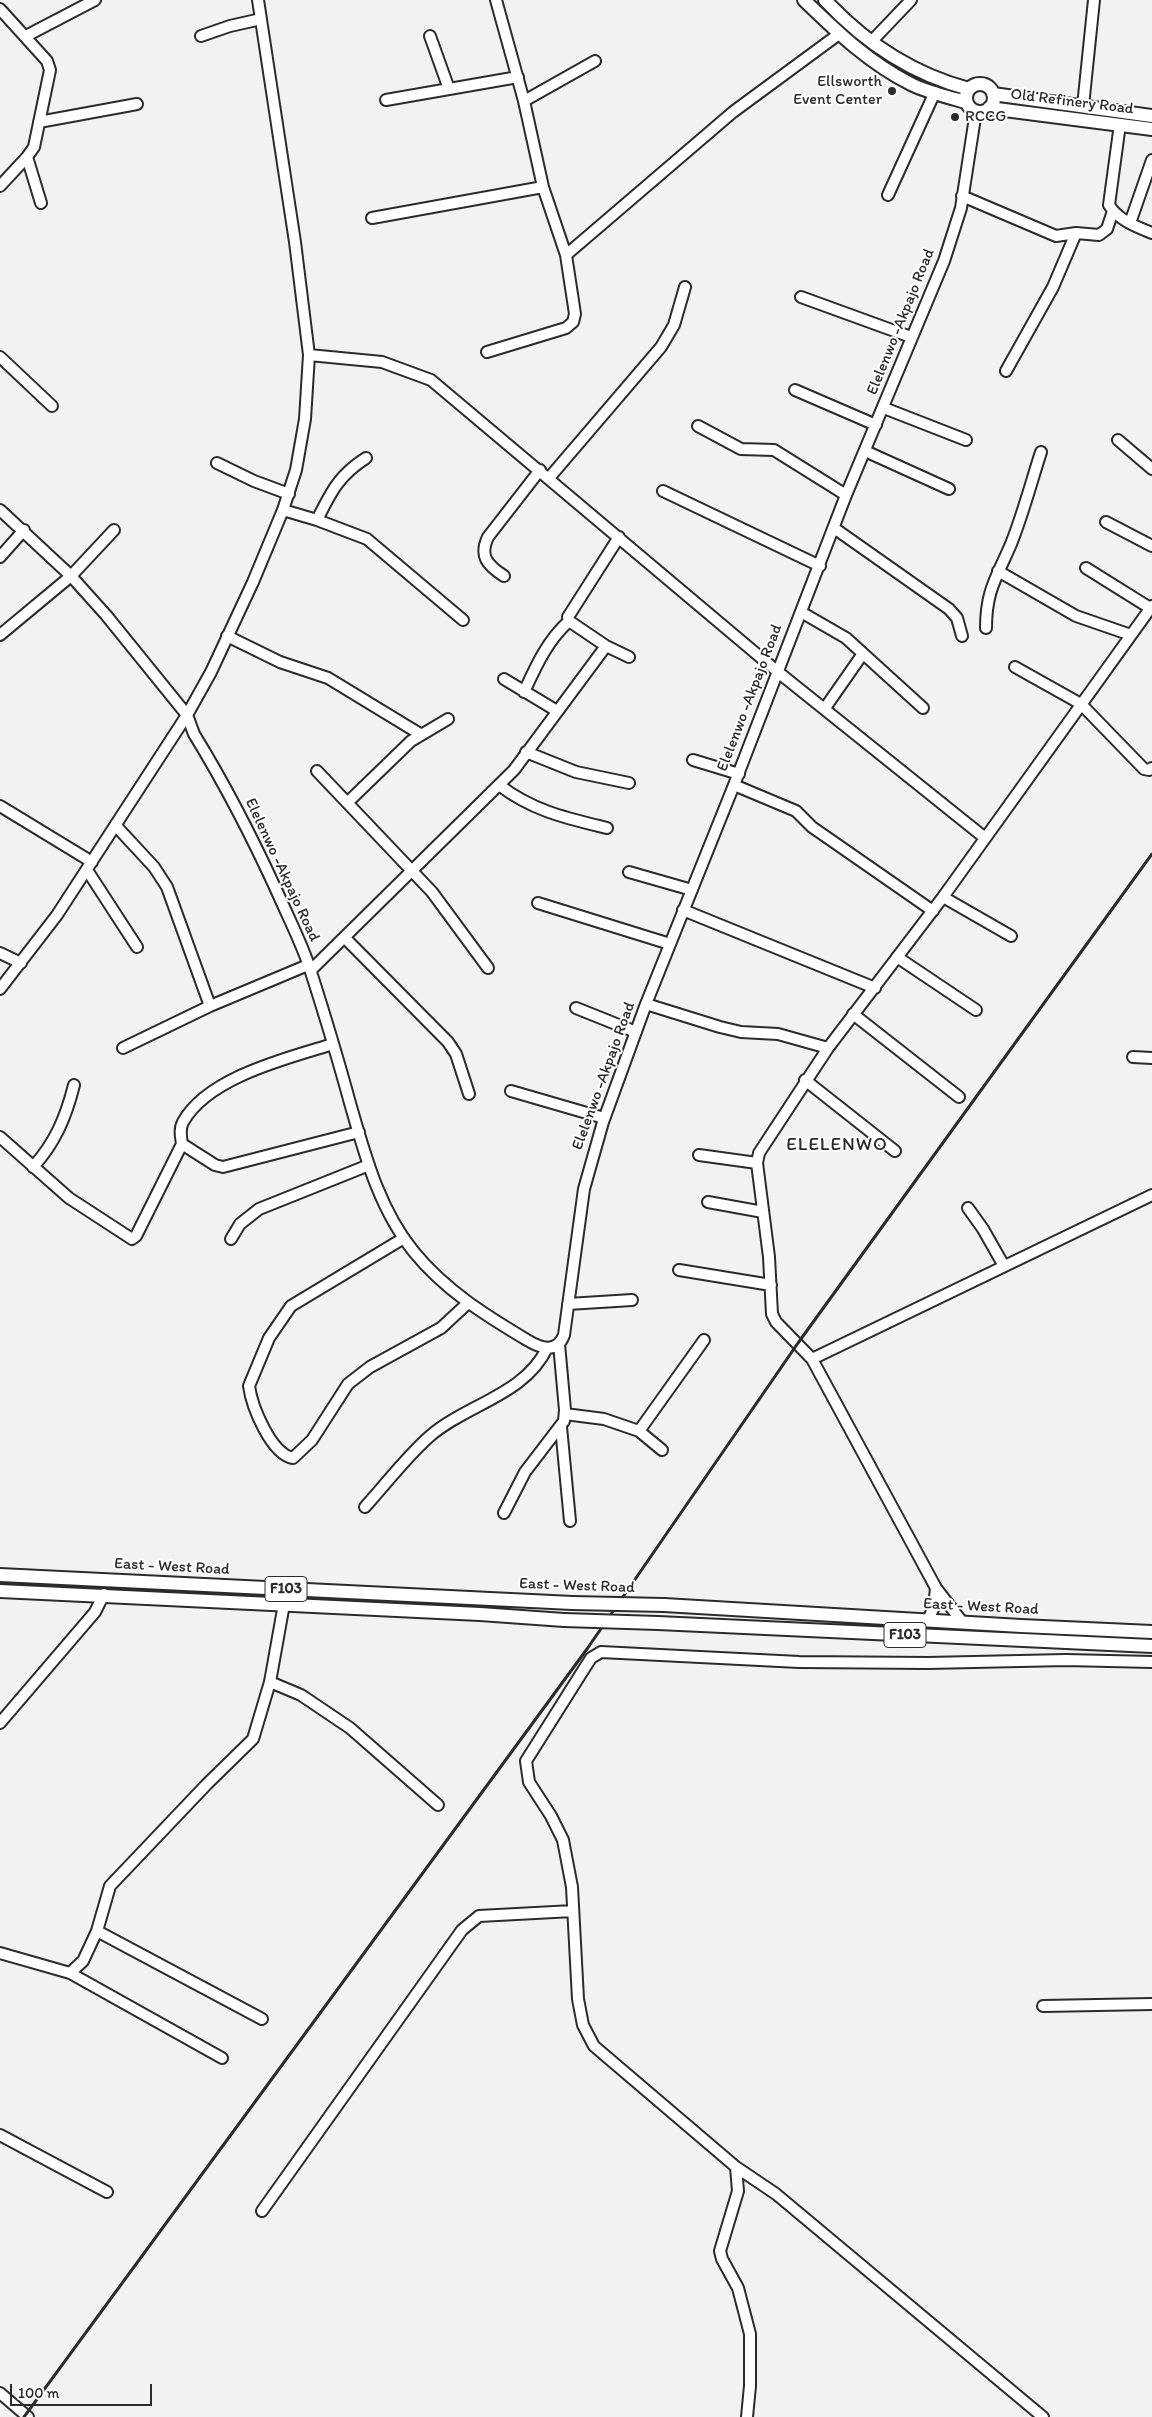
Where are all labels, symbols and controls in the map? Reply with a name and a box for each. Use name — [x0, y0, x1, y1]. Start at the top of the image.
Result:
place label: Ellsworth Event Center — [793, 72, 882, 110]
marker: Ellsworth Event Center — [886, 85, 898, 97]
street label: Old Refinery Road — [1009, 85, 1135, 119]
place label: RCCG — [965, 107, 1006, 127]
marker: RCCG — [949, 111, 961, 123]
street label: Elelenwo -Akpajo Road — [863, 246, 939, 398]
street label: Elelenwo -Akpajo Road — [713, 622, 787, 774]
street label: Elelenwo -Akpajo Road — [240, 795, 324, 945]
street label: Elelenwo -Akpajo Road — [568, 999, 640, 1153]
district label: ELELENWO — [785, 1134, 889, 1156]
street label: East - West Road — [114, 1554, 230, 1580]
street label: East - West Road — [519, 1574, 635, 1598]
road number: F103 — [265, 1576, 307, 1602]
street label: East - West Road — [923, 1594, 1039, 1620]
road number: F103 — [884, 1622, 926, 1648]
scale bar — [12, 2374, 155, 2406]
text: 100 m — [18, 2384, 59, 2402]

